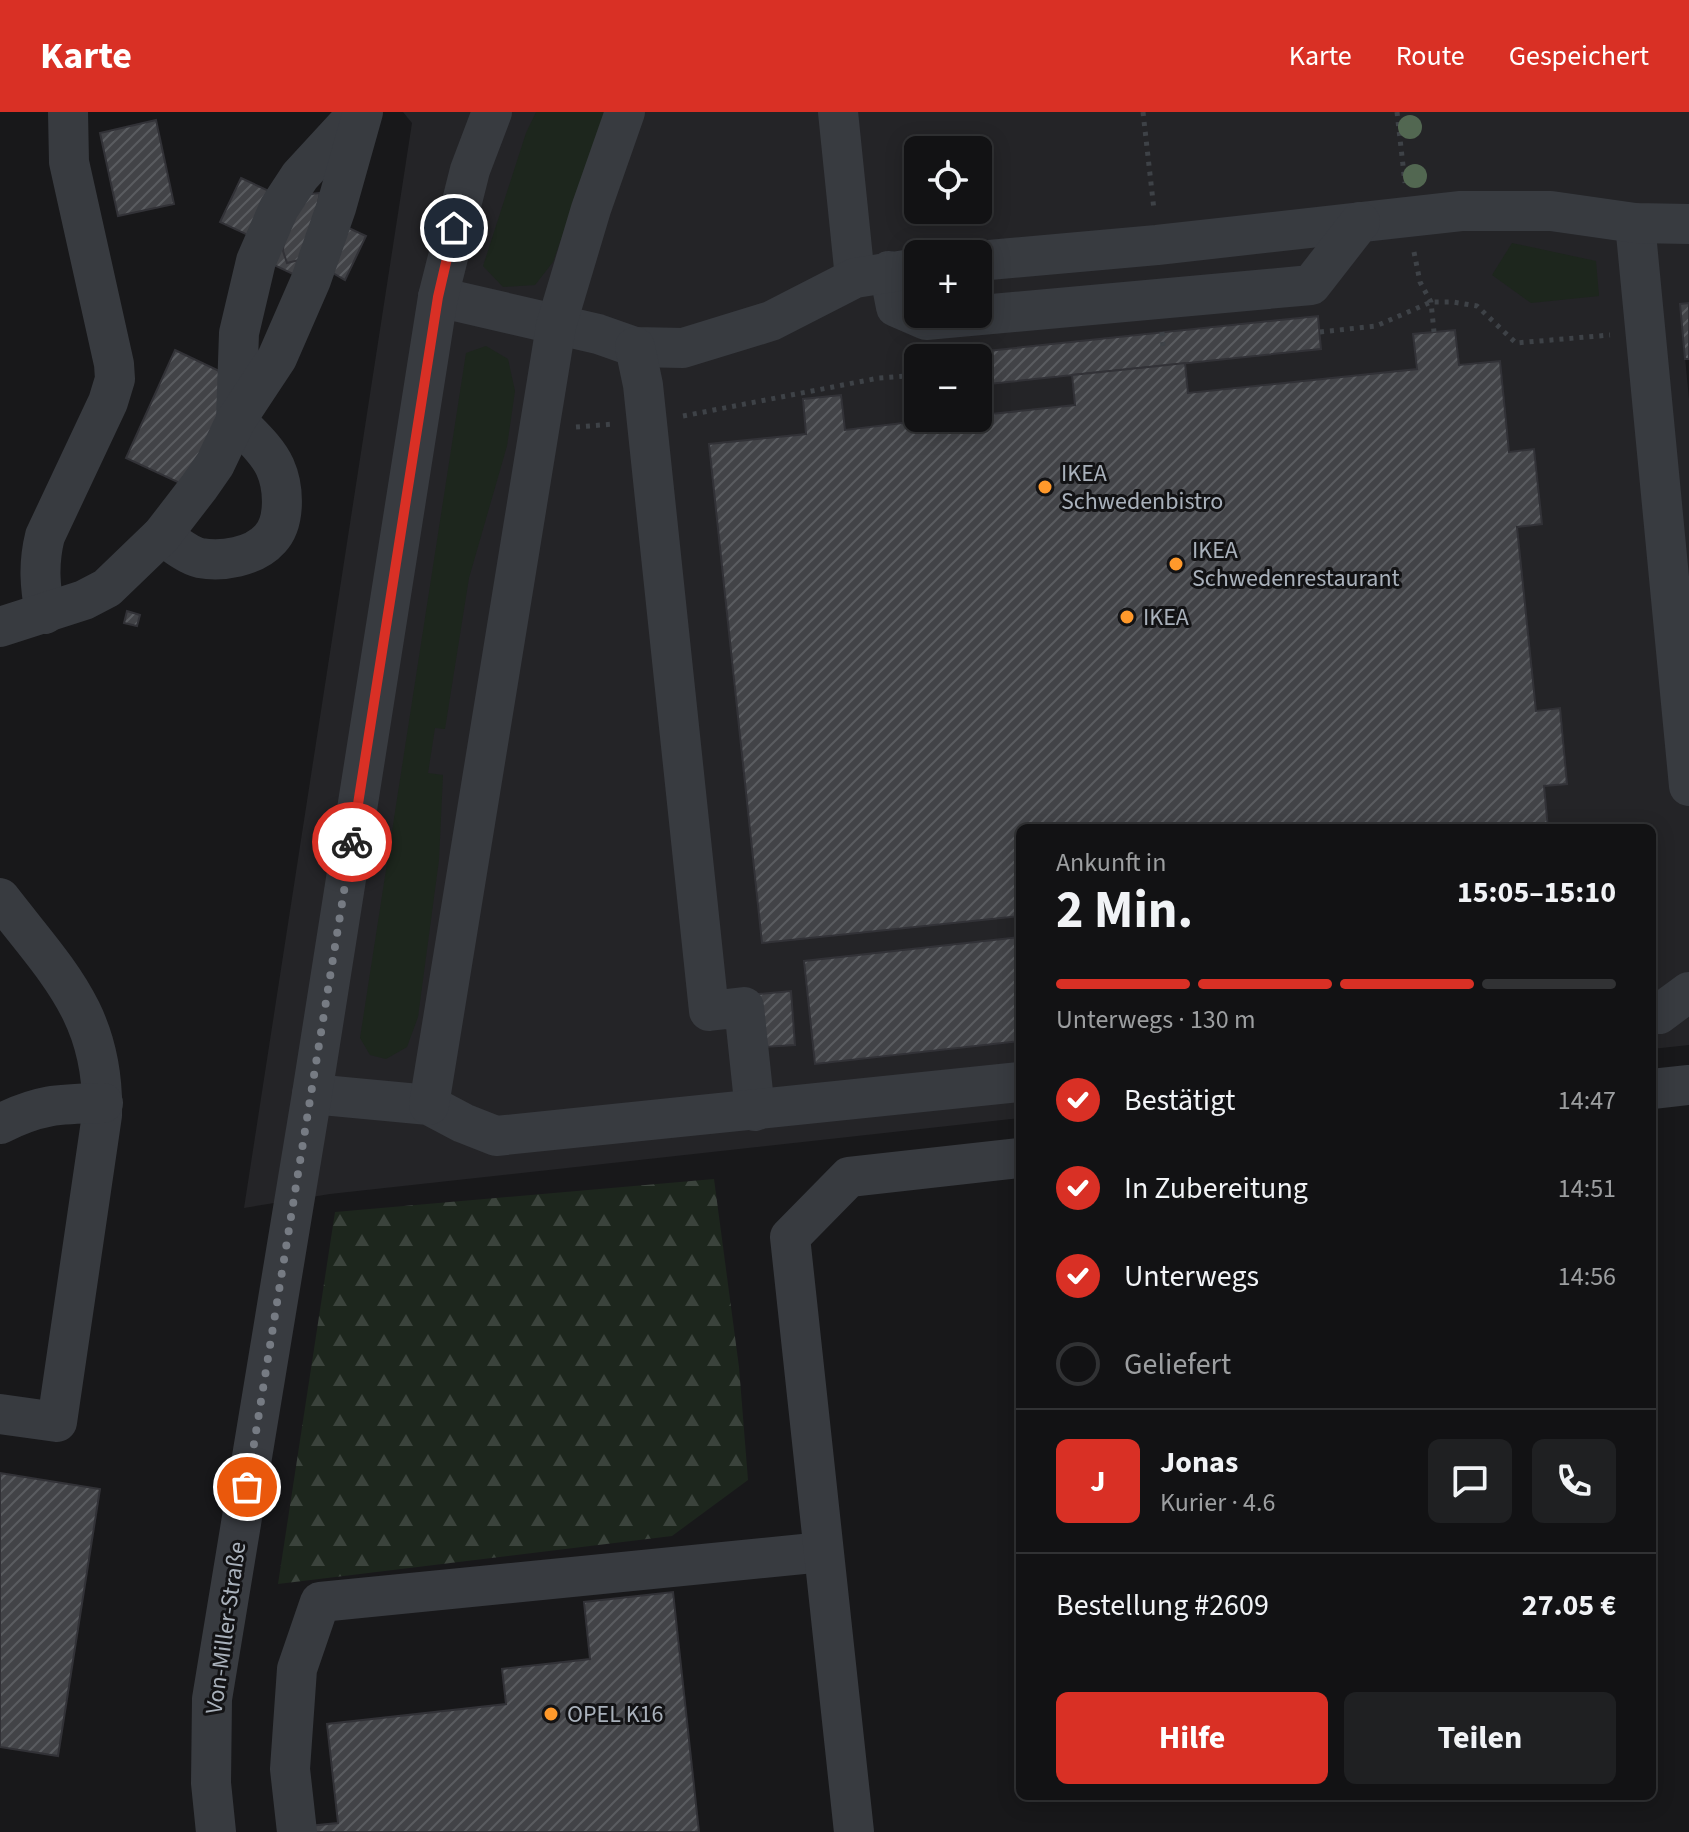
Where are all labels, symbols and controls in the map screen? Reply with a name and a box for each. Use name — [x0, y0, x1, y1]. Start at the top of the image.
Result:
text: Karte — [40, 29, 132, 83]
text: Karte — [1289, 36, 1352, 76]
text: Route — [1396, 36, 1465, 76]
text: Gespeichert — [1509, 36, 1649, 76]
map controls — [904, 136, 992, 432]
button: locate — [904, 136, 992, 224]
pin — [420, 194, 488, 262]
icon: home — [432, 206, 476, 250]
button: + — [904, 240, 992, 328]
button: − — [904, 344, 992, 432]
place label: IKEA Schwedenbistro — [1061, 456, 1223, 519]
marker: IKEA Schwedenbistro — [1036, 478, 1054, 496]
place label: IKEA Schwedenrestaurant — [1192, 533, 1400, 596]
marker: IKEA Schwedenrestaurant — [1167, 555, 1185, 573]
place label: IKEA — [1143, 600, 1189, 635]
marker: IKEA — [1118, 608, 1136, 626]
courier — [312, 802, 392, 882]
icon: bike — [330, 820, 374, 864]
text: Ankunft in — [1056, 844, 1166, 881]
text: 15:05–15:10 — [1457, 871, 1616, 914]
text: 2 Min. — [1056, 874, 1193, 948]
text: Unterwegs · 130 m — [1056, 1001, 1255, 1038]
icon: check — [1056, 1078, 1100, 1122]
text: Bestätigt — [1124, 1079, 1235, 1122]
text: 14:47 — [1558, 1082, 1616, 1119]
icon: check — [1056, 1166, 1100, 1210]
text: In Zubereitung — [1124, 1167, 1308, 1210]
text: 14:51 — [1558, 1170, 1616, 1207]
icon: check — [1056, 1254, 1100, 1298]
text: Unterwegs — [1124, 1255, 1259, 1298]
text: 14:56 — [1558, 1258, 1616, 1295]
text: Geliefert — [1124, 1343, 1231, 1386]
button: chat — [1428, 1439, 1512, 1523]
button: phone — [1532, 1439, 1616, 1523]
text: Jonas — [1160, 1441, 1238, 1484]
pin — [213, 1453, 281, 1521]
text: J — [1090, 1460, 1106, 1503]
icon: bag — [225, 1465, 269, 1509]
text: Kurier · 4.6 — [1160, 1484, 1275, 1521]
street label: Von-Miller-Straße — [197, 1539, 255, 1717]
text: Bestellung #2609 — [1056, 1584, 1269, 1627]
text: 27.05 € — [1522, 1584, 1616, 1627]
button: Hilfe — [1056, 1692, 1328, 1784]
button: Teilen — [1344, 1692, 1616, 1784]
place label: OPEL K16 — [567, 1697, 663, 1732]
marker: OPEL K16 — [542, 1705, 560, 1723]

